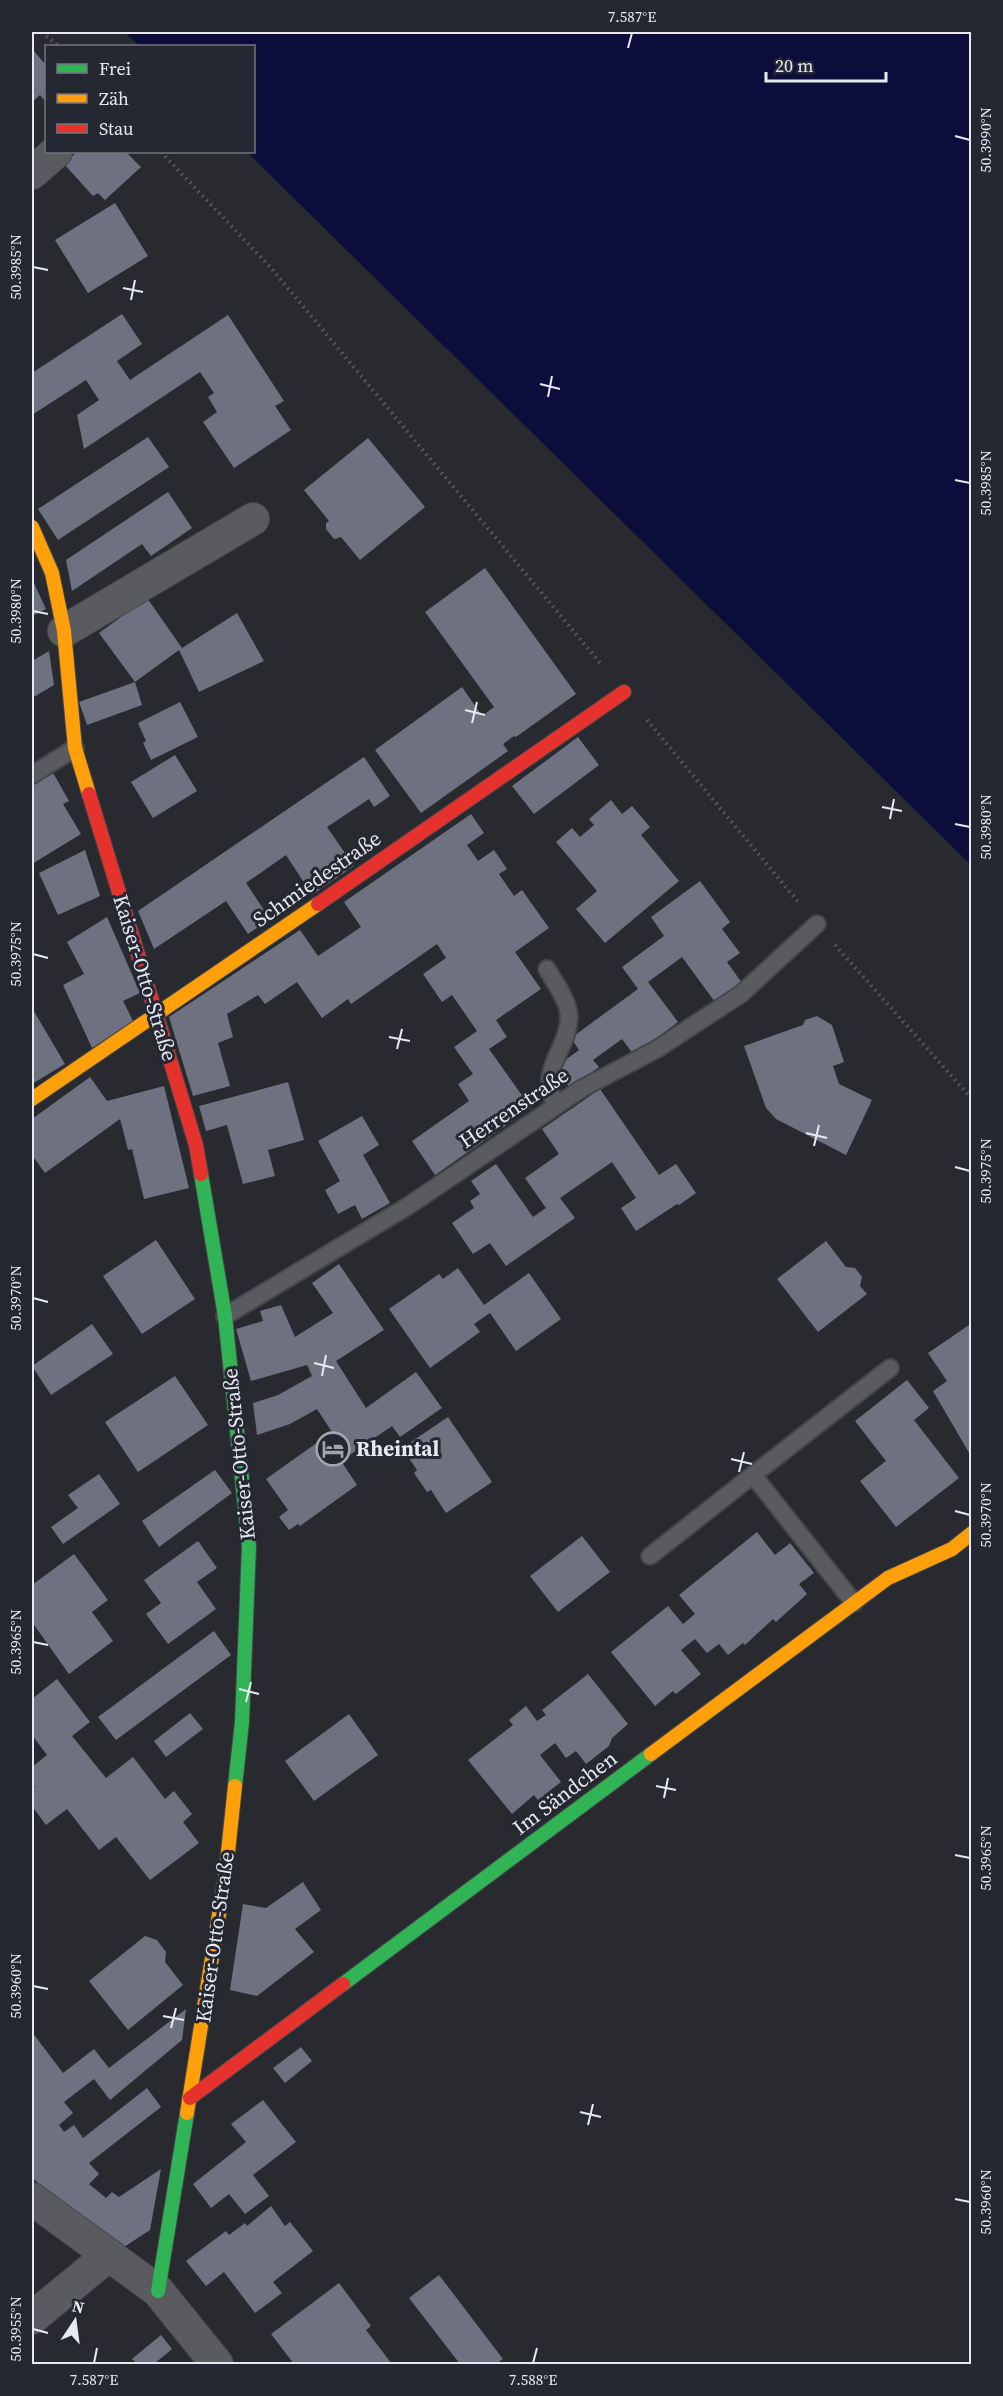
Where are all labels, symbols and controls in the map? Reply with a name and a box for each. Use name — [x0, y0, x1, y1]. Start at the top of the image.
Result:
text: 7.587°E — [608, 6, 656, 27]
legend — [45, 45, 255, 153]
scale bar — [766, 45, 886, 83]
text: 20 m — [775, 53, 813, 78]
text: Frei — [99, 56, 131, 81]
text: Zäh — [99, 86, 129, 111]
text: 50.3990°N — [975, 107, 996, 173]
text: Stau — [99, 116, 134, 141]
text: 50.3985°N — [5, 234, 26, 300]
text: 50.3985°N — [975, 450, 996, 516]
text: 50.3980°N — [5, 578, 26, 644]
text: 50.3980°N — [975, 794, 996, 860]
street label: Schmiedestraße — [247, 824, 387, 934]
street label: Kaiser-Otto-Straße — [106, 891, 185, 1065]
text: 50.3975°N — [5, 921, 26, 987]
street label: Herrenstraße — [453, 1060, 574, 1155]
text: 50.3975°N — [975, 1138, 996, 1204]
text: 50.3970°N — [5, 1265, 26, 1331]
street label: Kaiser-Otto-Straße — [215, 1367, 262, 1541]
hotel icon: Rheintal — [315, 1431, 351, 1467]
place label: Rheintal — [356, 1434, 439, 1463]
text: 50.3970°N — [975, 1482, 996, 1548]
text: 50.3965°N — [5, 1609, 26, 1675]
street label: Im Sändchen — [507, 1744, 623, 1841]
text: 50.3965°N — [975, 1825, 996, 1891]
street label: Kaiser-Otto-Straße — [188, 1850, 241, 2024]
text: 50.3960°N — [5, 1953, 26, 2019]
text: 50.3960°N — [975, 2169, 996, 2235]
north arrow — [45, 2291, 105, 2351]
text: N — [70, 2294, 87, 2318]
text: 50.3955°N — [5, 2296, 26, 2362]
text: 7.587°E — [70, 2369, 118, 2390]
text: 7.588°E — [509, 2369, 557, 2390]

